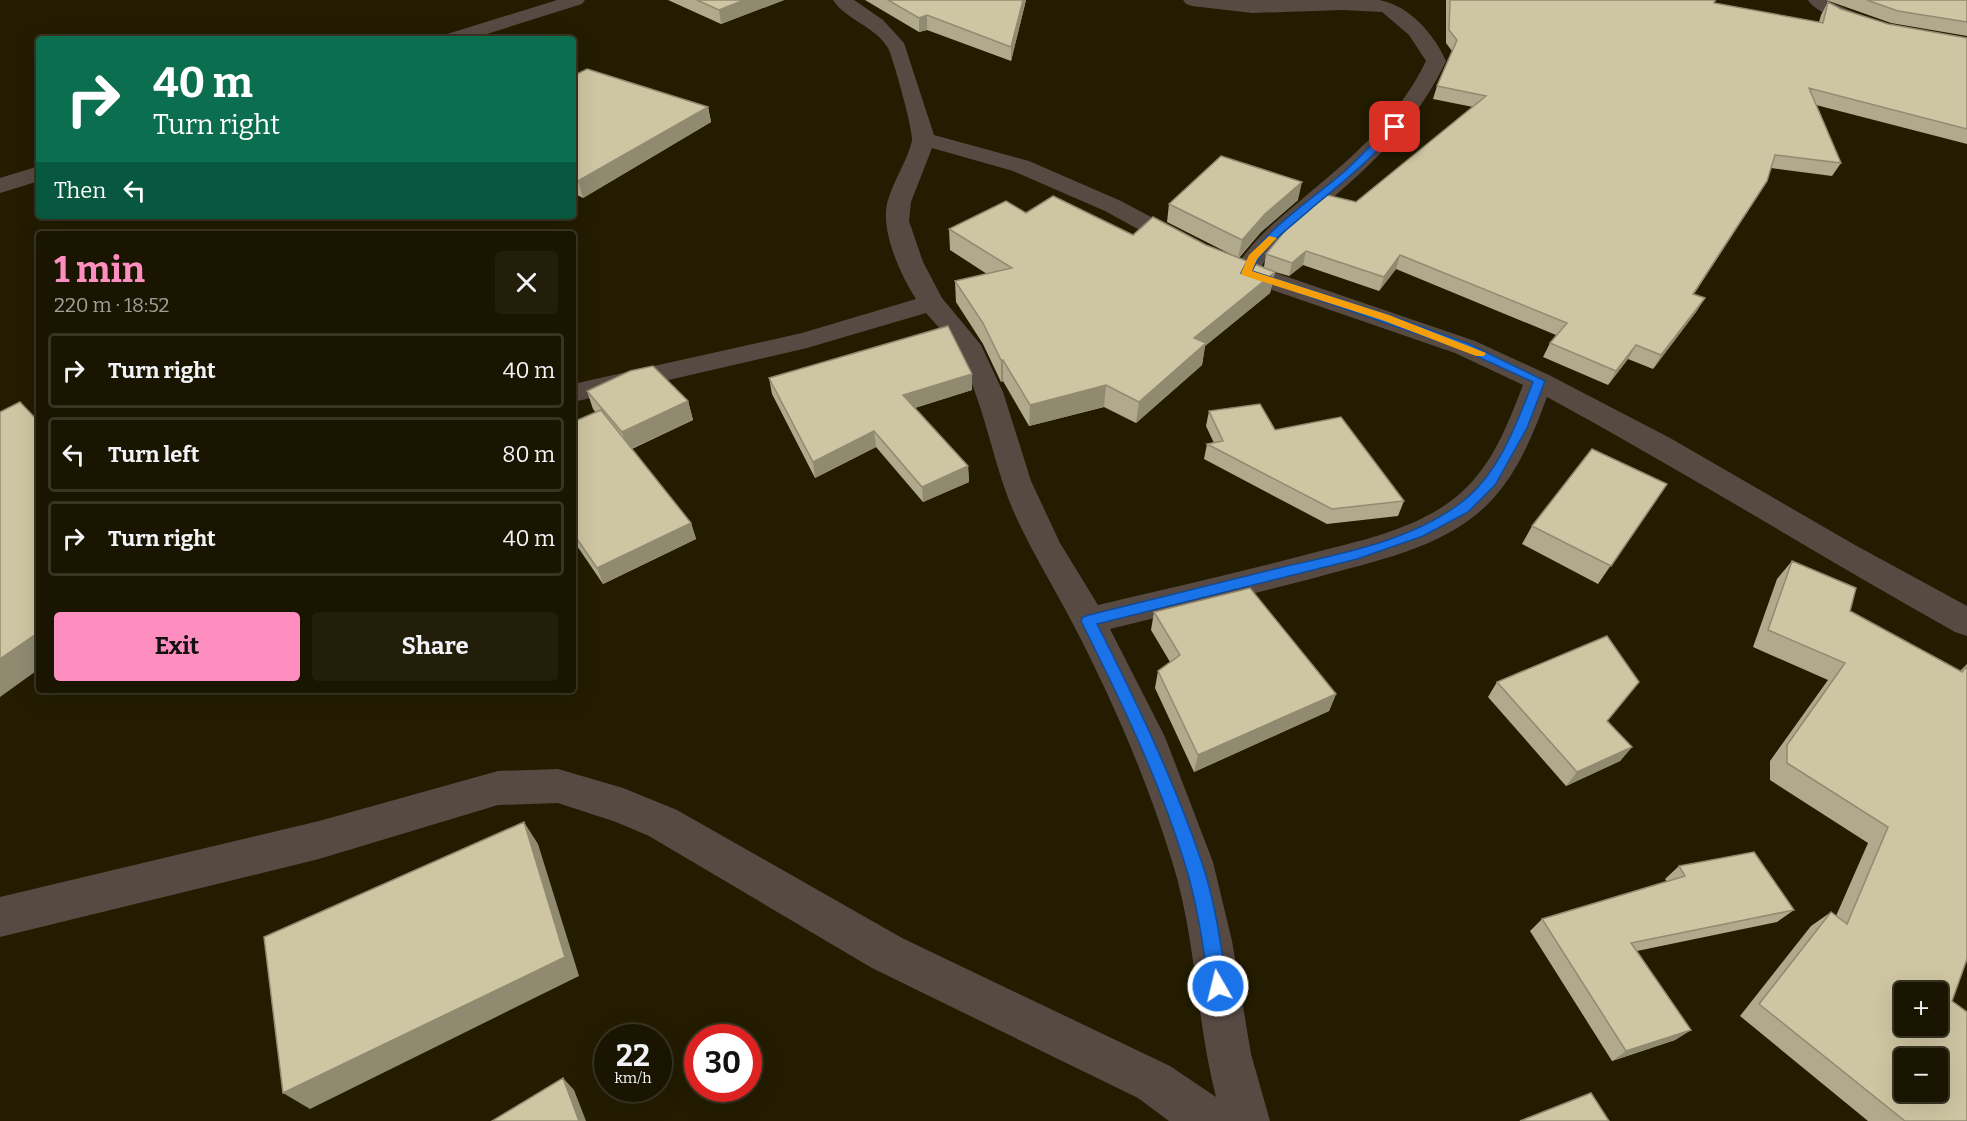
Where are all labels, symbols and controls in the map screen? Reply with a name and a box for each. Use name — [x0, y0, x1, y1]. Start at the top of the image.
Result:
text: 40 m — [153, 58, 253, 108]
icon: right — [54, 60, 132, 138]
pin — [1369, 101, 1420, 152]
text: Turn right — [153, 109, 280, 141]
icon: arrive — [1378, 110, 1411, 143]
icon: left — [118, 174, 151, 207]
text: Then — [54, 177, 106, 204]
text: 1 min — [54, 248, 145, 292]
button: close — [495, 251, 558, 314]
text: 220 m · 18:52 — [54, 293, 169, 317]
icon: right — [57, 354, 90, 387]
text: Turn right — [108, 357, 216, 384]
text: 40 m — [503, 357, 555, 384]
icon: left — [57, 438, 90, 471]
text: Turn left — [108, 441, 200, 468]
text: 80 m — [502, 441, 555, 468]
icon: right — [57, 522, 90, 555]
text: Turn right — [108, 525, 216, 552]
text: 40 m — [503, 525, 555, 552]
button: Exit — [54, 612, 300, 681]
button: Share — [312, 612, 558, 681]
position arrow — [1186, 954, 1250, 1018]
map controls — [1894, 982, 1948, 1102]
button: + — [1894, 982, 1948, 1036]
speed limit sign: 30 — [684, 1024, 762, 1102]
text: 22 — [616, 1038, 650, 1074]
button: − — [1894, 1048, 1948, 1102]
text: km/h — [614, 1069, 652, 1087]

